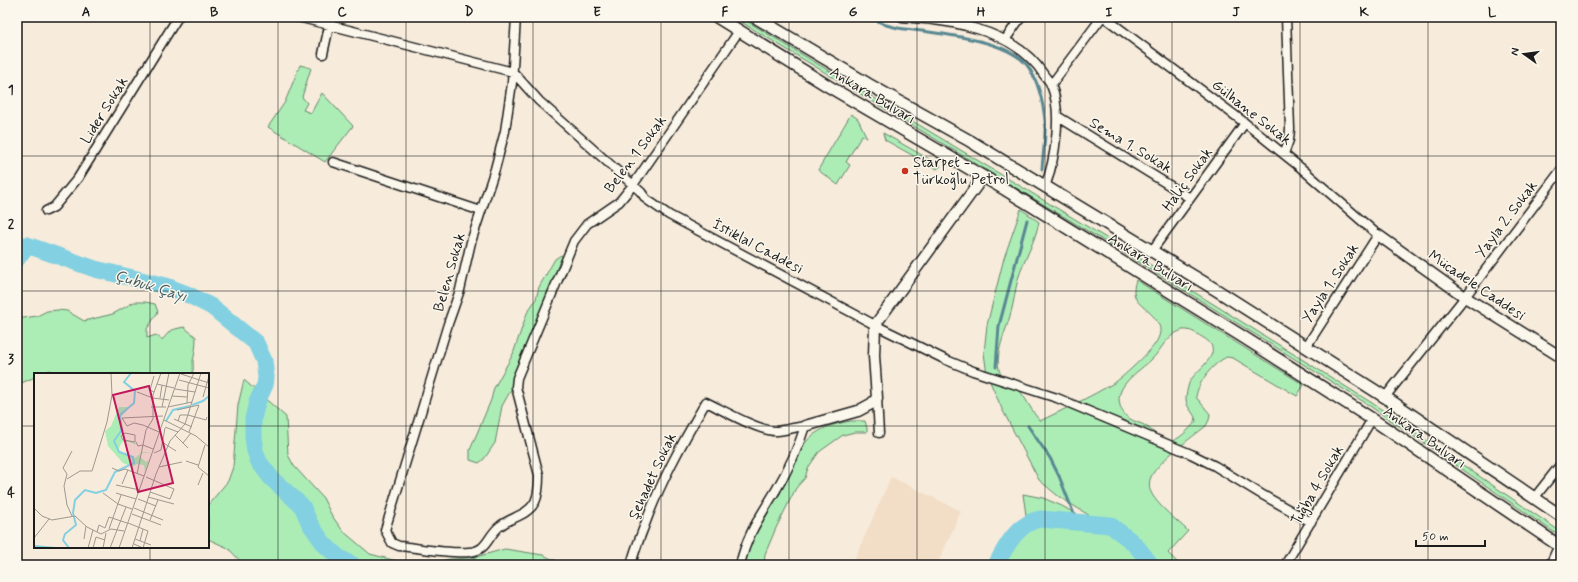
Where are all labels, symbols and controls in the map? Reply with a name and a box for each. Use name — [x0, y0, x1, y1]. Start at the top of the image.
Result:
text: A — [82, 4, 90, 21]
text: B — [210, 4, 219, 21]
text: C — [337, 4, 347, 21]
text: D — [465, 4, 474, 21]
text: E — [593, 4, 601, 21]
text: F — [722, 4, 729, 21]
text: G — [849, 4, 858, 21]
text: H — [977, 4, 986, 21]
text: I — [1106, 4, 1113, 21]
text: J — [1232, 4, 1240, 21]
text: K — [1359, 4, 1369, 21]
text: L — [1488, 4, 1497, 21]
north arrow — [1504, 34, 1544, 74]
text: N — [1508, 47, 1523, 57]
street label: Ankara Bulvarı — [826, 62, 919, 129]
street label: Lider Sokak — [76, 73, 133, 148]
street label: Gülhane Sokak — [1207, 75, 1295, 150]
text: 1 — [8, 82, 14, 99]
street label: Belen 1 Sokak — [600, 112, 672, 197]
street label: Sema 1. Sokak — [1085, 113, 1176, 178]
street label: Haliç Sokak — [1158, 144, 1218, 216]
place label: Starpet - Türkoğlu Petrol — [913, 153, 1009, 190]
marker: Starpet - Türkoğlu Petrol — [900, 166, 910, 176]
street label: Yayla 2. Sokak — [1471, 177, 1542, 262]
street label: İstiklal Caddesi — [709, 215, 806, 279]
text: 2 — [8, 216, 15, 233]
street label: Ankara Bulvarı — [1104, 229, 1197, 297]
street label: Belen Sokak — [429, 230, 471, 314]
street label: Yayla 1. Sokak — [1298, 240, 1364, 327]
street label: Mücadele Caddesi — [1424, 246, 1529, 326]
water label: Çubuk Çayı — [112, 265, 190, 308]
text: 3 — [8, 351, 14, 368]
inset map — [34, 373, 209, 548]
street label: Ankara Bulvarı — [1379, 402, 1470, 474]
street label: Şehadet Sokak — [624, 430, 682, 523]
street label: Tuğba 4 Sokak — [1287, 442, 1349, 529]
text: 4 — [7, 485, 15, 502]
scale bar — [1416, 522, 1485, 548]
text: 50 m — [1422, 529, 1449, 545]

